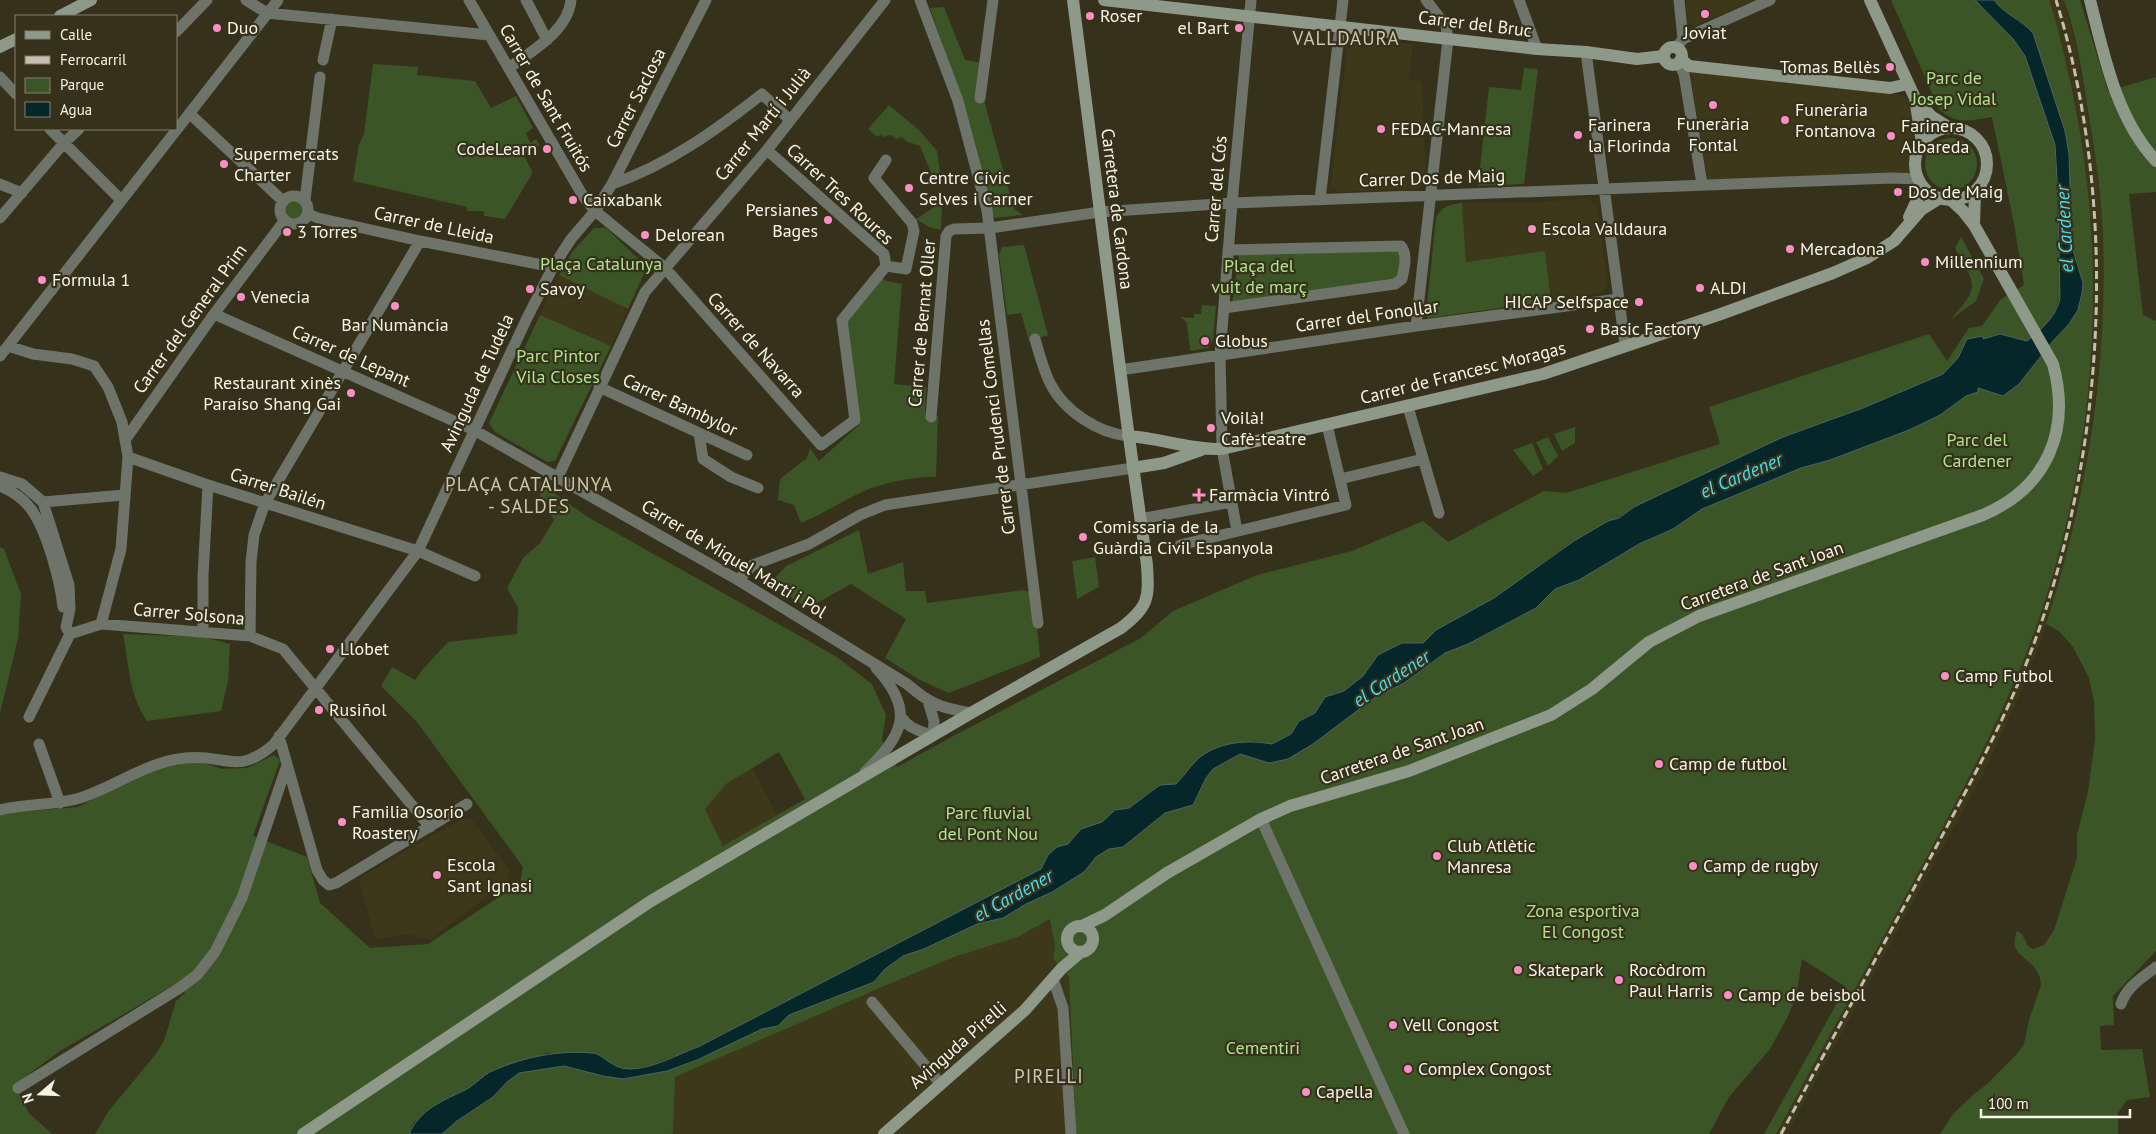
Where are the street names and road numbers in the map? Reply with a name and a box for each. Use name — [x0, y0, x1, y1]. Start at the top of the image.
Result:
street label: Carrer del Bruc — [1417, 5, 1533, 42]
street label: Carrer de Sant Fruitós — [495, 20, 598, 176]
street label: Carrer Saclosa — [601, 44, 671, 152]
street label: Carrer Martí i Julià — [710, 62, 816, 185]
street label: Carretera de Cardona — [1096, 127, 1139, 291]
street label: Carrer del Cós — [1199, 135, 1232, 243]
street label: Carrer Tres Roures — [782, 138, 899, 249]
street label: Carrer Dos de Maig — [1358, 163, 1505, 192]
street label: Carrer de Lleida — [372, 201, 496, 248]
street label: Carrer de Bernat Oller — [903, 238, 940, 408]
street label: Carrer del General Prim — [128, 239, 252, 398]
street label: Carrer de Navarra — [703, 287, 810, 402]
street label: Carrer del Fonollar — [1294, 294, 1440, 337]
street label: Avinguda de Tudela — [434, 310, 519, 456]
street label: Carrer de Prudenci Comellas — [971, 318, 1020, 536]
street label: Carrer de Lepant — [289, 319, 414, 392]
street label: Carrer de Francesc Moragas — [1358, 336, 1568, 409]
street label: Carrer Bambylor — [619, 368, 741, 441]
street label: Carrer Bailén — [227, 462, 329, 515]
street label: Carrer de Miquel Martí i Pol — [637, 494, 832, 623]
street label: Carretera de Sant Joan — [1677, 535, 1846, 616]
street label: Carrer Solsona — [132, 597, 246, 630]
street label: Carretera de Sant Joan — [1317, 712, 1487, 789]
street label: Avinguda Pirelli — [904, 996, 1011, 1093]

